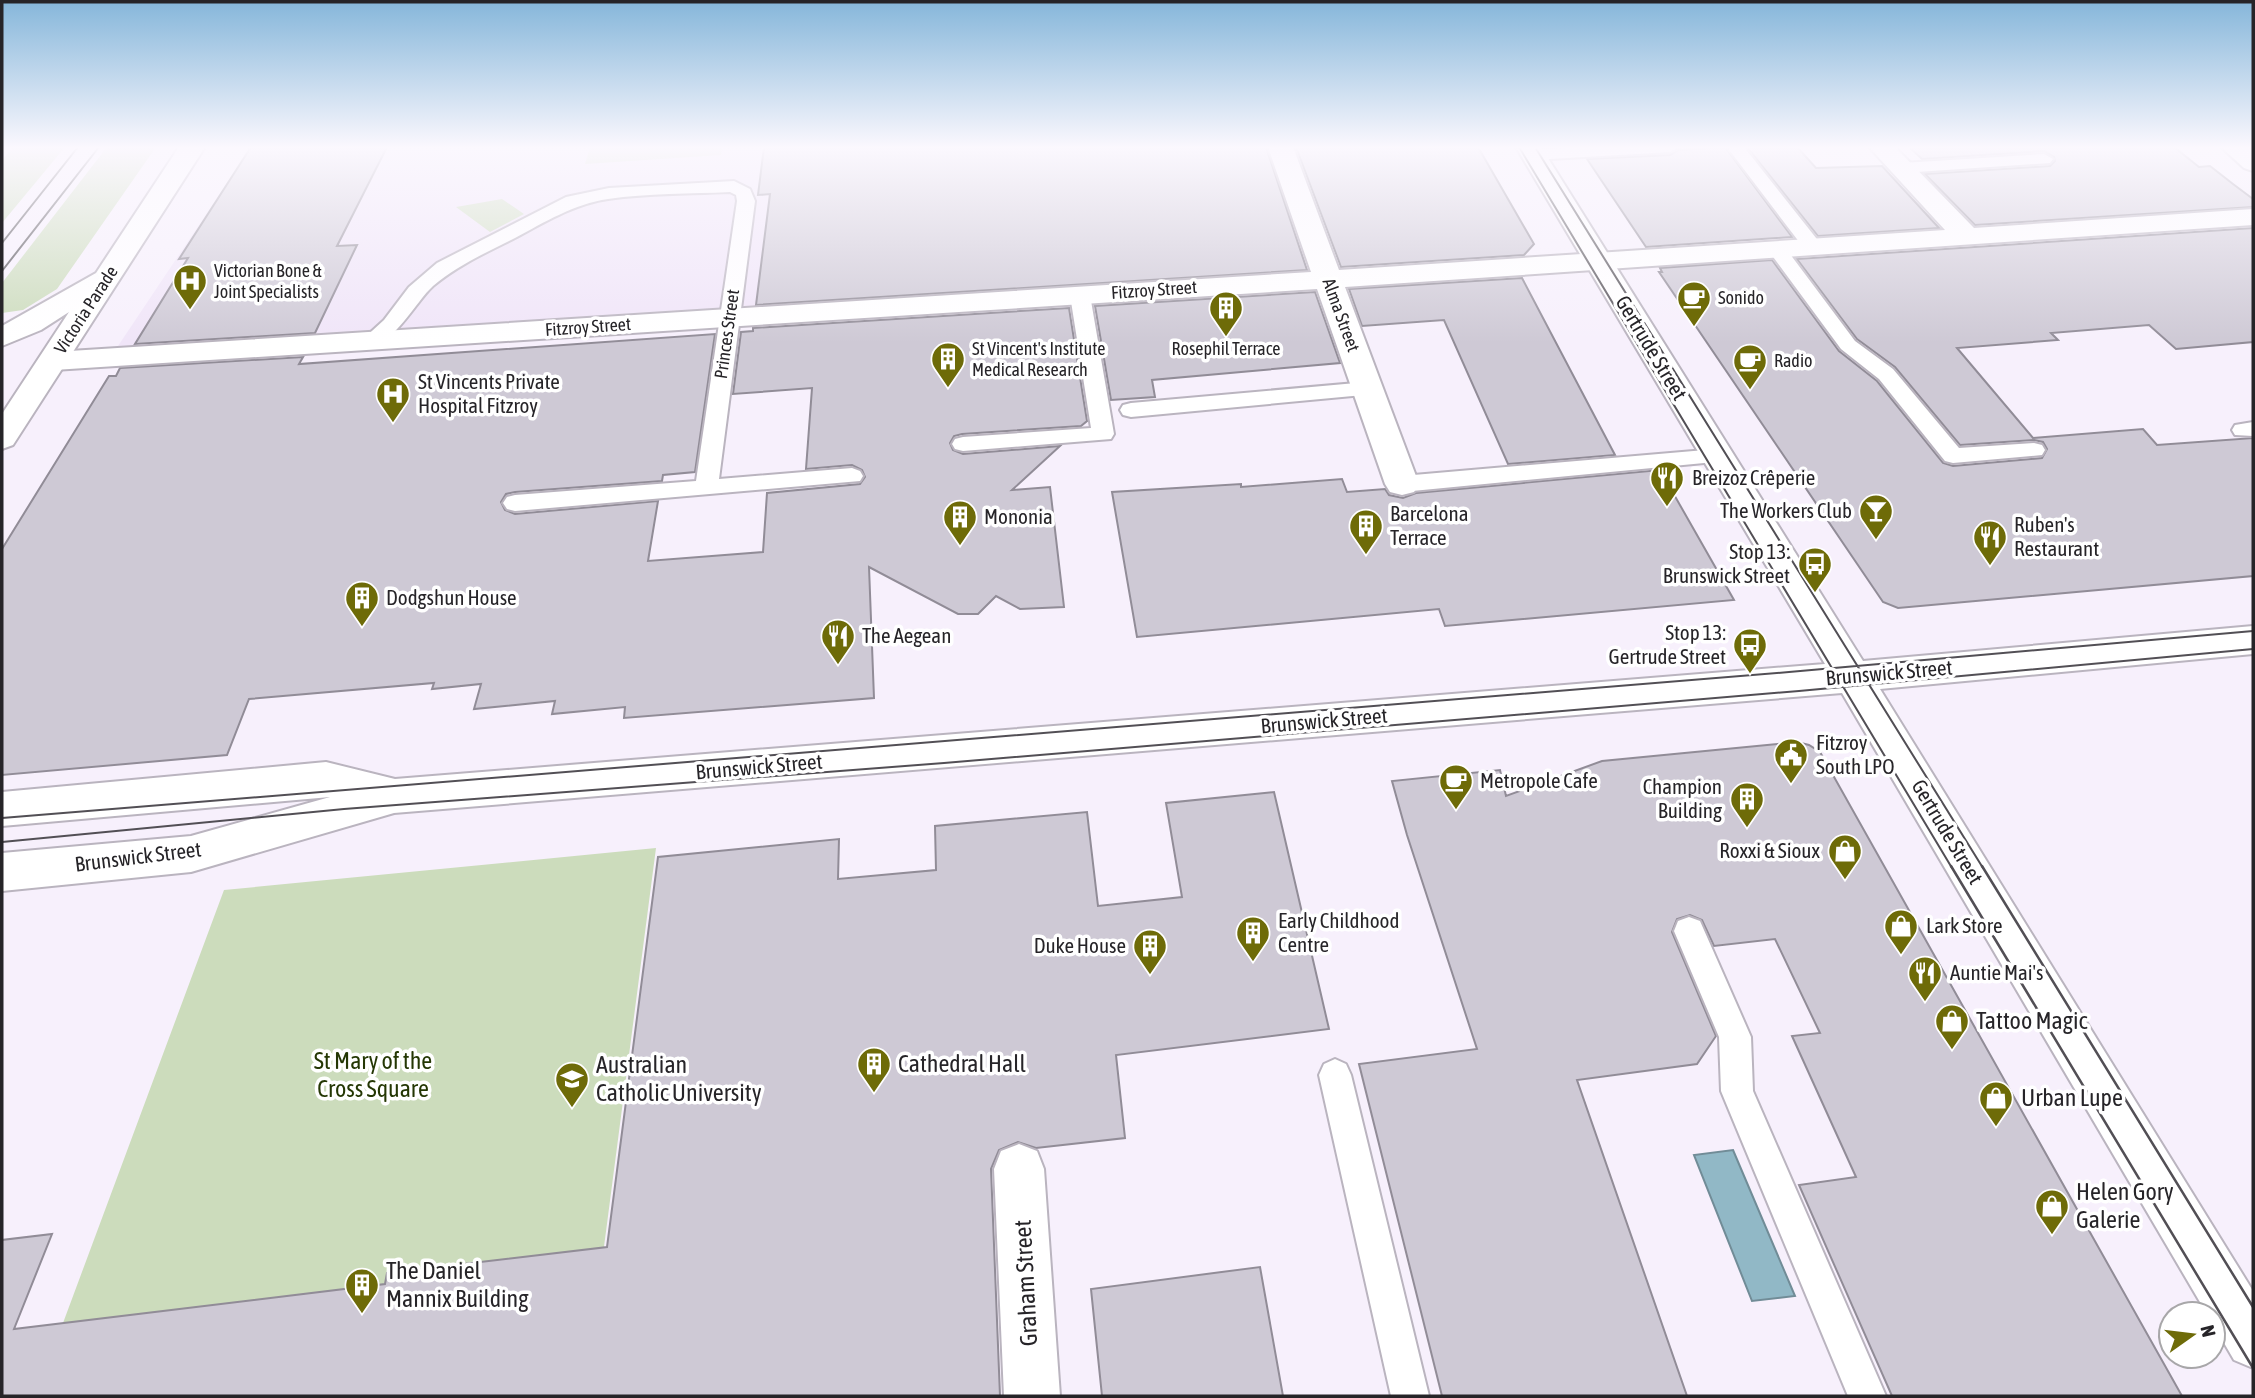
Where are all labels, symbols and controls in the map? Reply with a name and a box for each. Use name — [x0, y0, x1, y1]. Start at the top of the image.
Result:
place label: Victorian Bone & Joint Specialists — [214, 260, 322, 302]
street label: Victoria Parade — [49, 262, 122, 357]
hospital icon: Victorian Bone & Joint Specialists — [171, 262, 209, 311]
street label: Alma Street — [1318, 275, 1364, 355]
street label: Fitzroy Street — [1110, 276, 1198, 303]
cafe icon: Sonido — [1675, 279, 1713, 328]
place label: Sonido — [1718, 287, 1764, 308]
street label: Princes Street — [710, 288, 743, 380]
building icon: Rosephil Terrace — [1207, 289, 1245, 338]
street label: Gertrude Street — [1611, 291, 1692, 404]
street label: Fitzroy Street — [544, 313, 632, 340]
place label: St Vincent's Institute Medical Research — [972, 338, 1105, 380]
place label: Rosephil Terrace — [1171, 338, 1281, 359]
building icon: St Vincent's Institute Medical Research — [929, 340, 967, 389]
cafe icon: Radio — [1731, 342, 1769, 391]
place label: Radio — [1774, 350, 1813, 371]
place label: St Vincents Private Hospital Fitzroy — [418, 369, 560, 417]
hospital icon: St Vincents Private Hospital Fitzroy — [374, 375, 412, 424]
restaurant icon: Breizoz Crêperie — [1648, 459, 1686, 508]
place label: Breizoz Crêperie — [1692, 465, 1815, 489]
bar icon: The Workers Club — [1857, 492, 1895, 541]
building icon: Mononia — [941, 498, 979, 547]
place label: The Workers Club — [1720, 498, 1852, 522]
place label: Barcelona Terrace — [1390, 501, 1468, 549]
place label: Mononia — [984, 504, 1053, 528]
building icon: Barcelona Terrace — [1347, 507, 1385, 556]
place label: Ruben's Restaurant — [2014, 512, 2099, 560]
restaurant icon: Ruben's Restaurant — [1971, 518, 2009, 567]
place label: Stop 13: Brunswick Street — [1663, 539, 1790, 587]
bus stop icon: Stop 13: Brunswick Street — [1796, 545, 1834, 594]
building icon: Dodgshun House — [343, 579, 381, 628]
place label: Dodgshun House — [386, 585, 517, 609]
restaurant icon: The Aegean — [819, 617, 857, 666]
place label: Stop 13: Gertrude Street — [1609, 620, 1726, 668]
place label: The Aegean — [862, 623, 951, 647]
bus stop icon: Stop 13: Gertrude Street — [1731, 626, 1769, 675]
street label: Brunswick Street — [1824, 655, 1953, 690]
street label: Brunswick Street — [1259, 703, 1388, 738]
place label: Fitzroy South LPO — [1816, 730, 1895, 778]
public building icon: Fitzroy South LPO — [1772, 736, 1810, 785]
street label: Brunswick Street — [694, 749, 823, 784]
cafe icon: Metropole Cafe — [1437, 762, 1475, 811]
place label: Metropole Cafe — [1480, 768, 1598, 792]
place label: Champion Building — [1643, 774, 1722, 822]
street label: Gertrude Street — [1907, 775, 1988, 888]
building icon: Champion Building — [1728, 780, 1766, 829]
shop icon: Roxxi & Sioux — [1826, 832, 1864, 881]
street label: Brunswick Street — [73, 836, 202, 876]
place label: Roxxi & Sioux — [1719, 838, 1821, 862]
shop icon: Lark Store — [1882, 907, 1920, 956]
place label: Early Childhood Centre — [1278, 908, 1399, 956]
place label: Lark Store — [1926, 913, 2002, 937]
building icon: Early Childhood Centre — [1234, 914, 1272, 963]
building icon: Duke House — [1131, 927, 1169, 976]
place label: Duke House — [1034, 933, 1126, 957]
restaurant icon: Auntie Mai's — [1906, 954, 1944, 1003]
place label: Auntie Mai's — [1950, 960, 2043, 984]
shop icon: Tattoo Magic — [1933, 1002, 1971, 1051]
place label: Tattoo Magic — [1976, 1007, 2088, 1034]
building icon: Cathedral Hall — [855, 1045, 893, 1094]
park label: St Mary of the Cross Square — [314, 1047, 432, 1102]
place label: Cathedral Hall — [898, 1050, 1027, 1077]
place label: Australian Catholic University — [596, 1051, 762, 1106]
school or university icon: Australian Catholic University — [553, 1060, 591, 1109]
shop icon: Urban Lupe — [1977, 1079, 2015, 1128]
place label: Urban Lupe — [2021, 1084, 2123, 1111]
place label: Helen Gory Galerie — [2076, 1178, 2174, 1233]
shop icon: Helen Gory Galerie — [2033, 1187, 2071, 1236]
street label: Graham Street — [1009, 1219, 1042, 1347]
place label: The Daniel Mannix Building — [386, 1257, 529, 1312]
building icon: The Daniel Mannix Building — [343, 1266, 381, 1315]
north arrow — [2157, 1300, 2227, 1370]
text: N — [2196, 1323, 2221, 1339]

